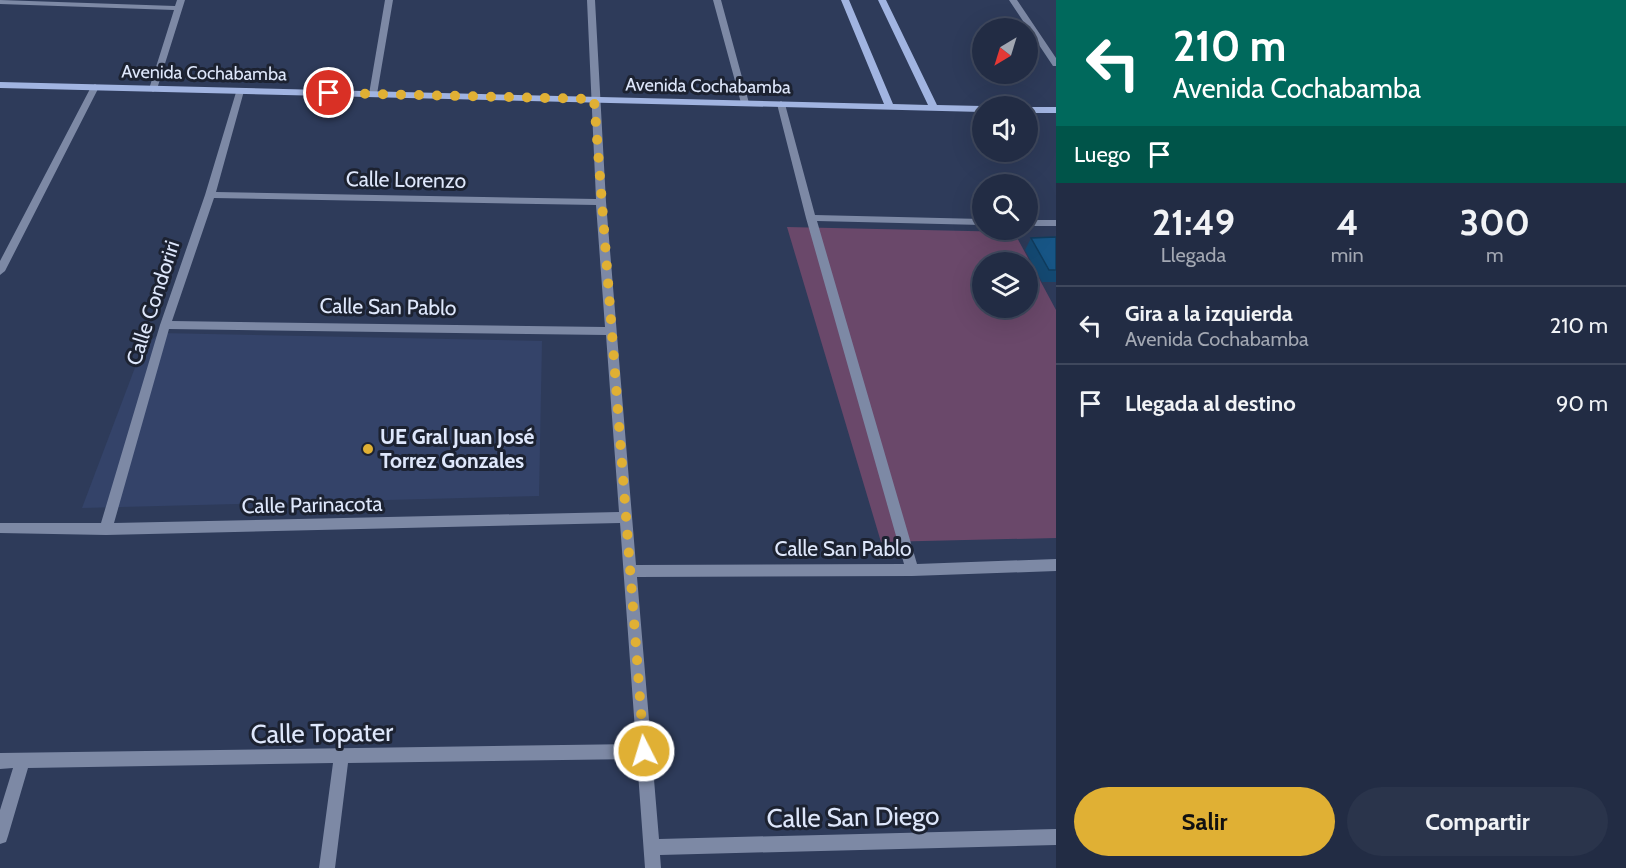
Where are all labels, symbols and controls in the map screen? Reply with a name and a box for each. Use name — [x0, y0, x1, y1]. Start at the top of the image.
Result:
north arrow — [972, 18, 1038, 84]
map controls — [972, 18, 1038, 318]
text: 210 m — [1173, 20, 1286, 72]
icon: left — [1074, 24, 1152, 102]
street label: Avenida Cochabamba — [121, 61, 287, 85]
pin — [303, 67, 354, 118]
text: Avenida Cochabamba — [1173, 72, 1421, 105]
street label: Avenida Cochabamba — [625, 74, 791, 98]
icon: arrive — [312, 76, 345, 109]
button: sound — [972, 96, 1038, 162]
icon: arrive — [1143, 138, 1176, 171]
text: Luego — [1074, 141, 1131, 168]
street label: Calle Lorenzo — [346, 166, 466, 193]
button: search — [972, 174, 1038, 240]
text: 21:49 — [1152, 200, 1235, 244]
text: 4 — [1336, 200, 1358, 244]
text: 300 — [1460, 200, 1530, 244]
street label: Calle Condoriri — [121, 237, 184, 368]
text: Llegada — [1161, 243, 1226, 267]
text: min — [1331, 243, 1364, 267]
text: m — [1486, 243, 1504, 267]
button: layers — [972, 252, 1038, 318]
street label: Calle San Pablo — [319, 293, 457, 320]
text: Gira a la izquierda — [1125, 300, 1293, 327]
icon: left — [1074, 309, 1107, 342]
text: 210 m — [1550, 312, 1608, 339]
text: Avenida Cochabamba — [1125, 327, 1309, 351]
icon: arrive — [1074, 387, 1107, 420]
text: Llegada al destino — [1125, 390, 1296, 417]
text: 90 m — [1556, 390, 1608, 417]
place label: UE Gral Juan José Torrez Gonzales — [380, 424, 535, 473]
marker: UE Gral Juan José Torrez Gonzales — [361, 442, 375, 456]
street label: Calle Parinacota — [241, 491, 383, 518]
street label: Calle San Pablo — [775, 536, 911, 561]
street label: Calle Topater — [250, 716, 394, 750]
position arrow — [612, 719, 676, 783]
button: Salir — [1074, 787, 1335, 856]
button: Compartir — [1347, 787, 1608, 856]
street label: Calle San Diego — [766, 799, 940, 835]

